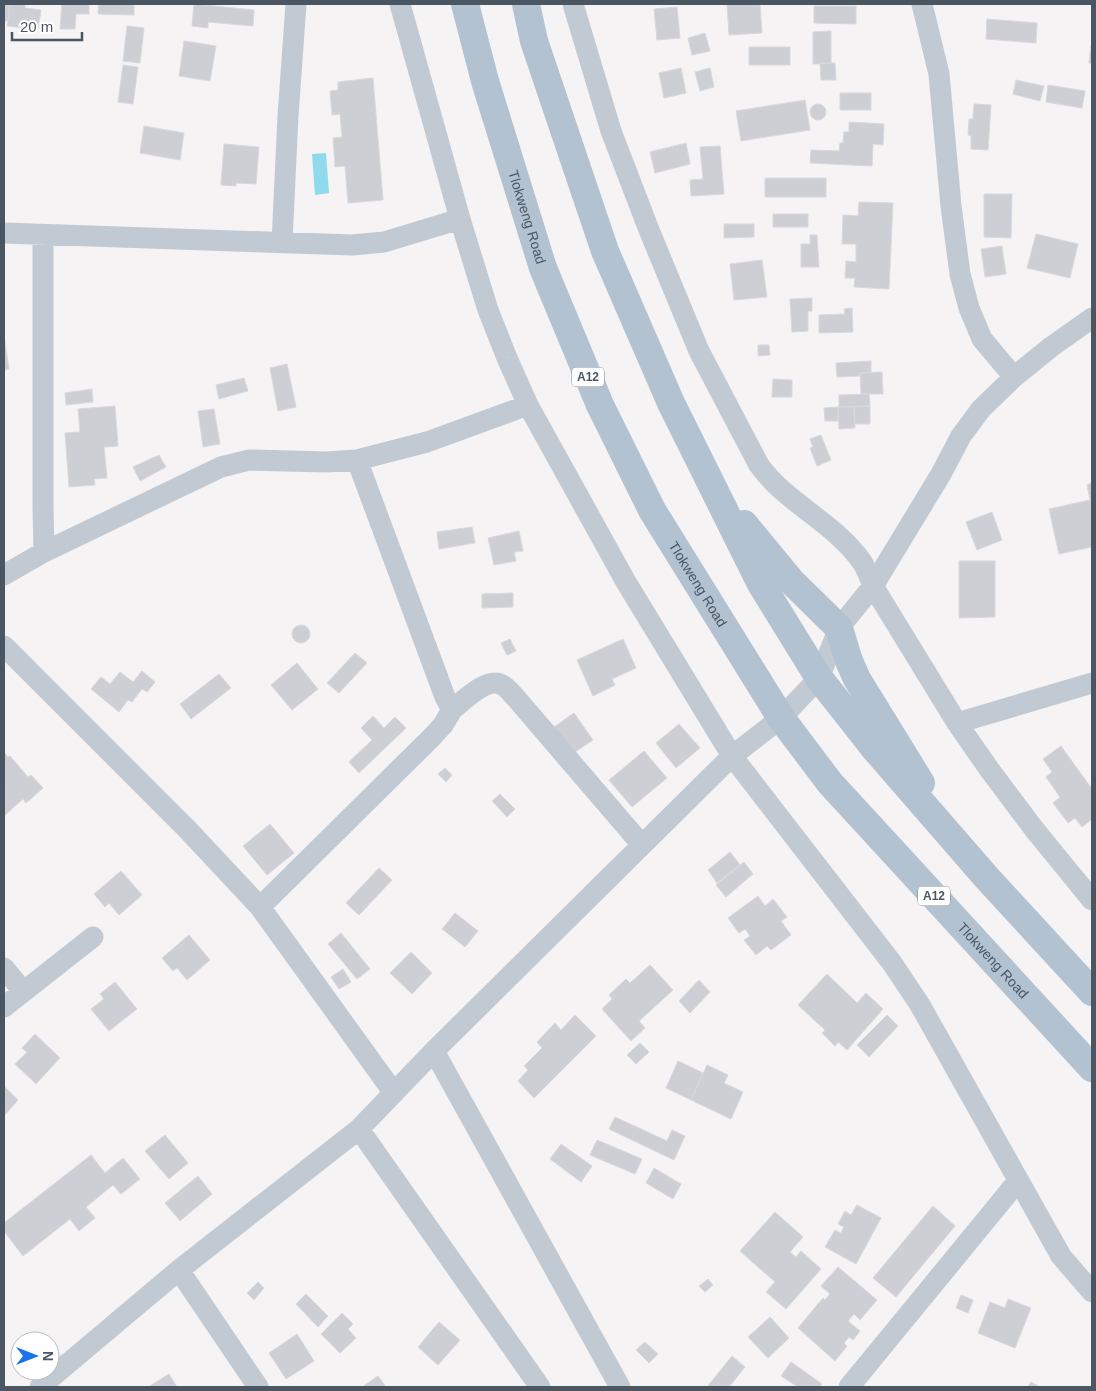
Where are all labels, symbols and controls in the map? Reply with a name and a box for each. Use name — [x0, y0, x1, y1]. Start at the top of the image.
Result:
scale bar — [12, 10, 82, 42]
text: 20 m — [20, 18, 53, 35]
street label: Tlokweng Road — [505, 168, 549, 266]
road number: A12 — [572, 368, 604, 387]
street label: Tlokweng Road — [665, 538, 730, 630]
road number: A12 — [918, 886, 950, 906]
street label: Tlokweng Road — [954, 919, 1032, 1002]
north arrow — [10, 1331, 60, 1381]
text: N — [40, 1351, 56, 1361]

